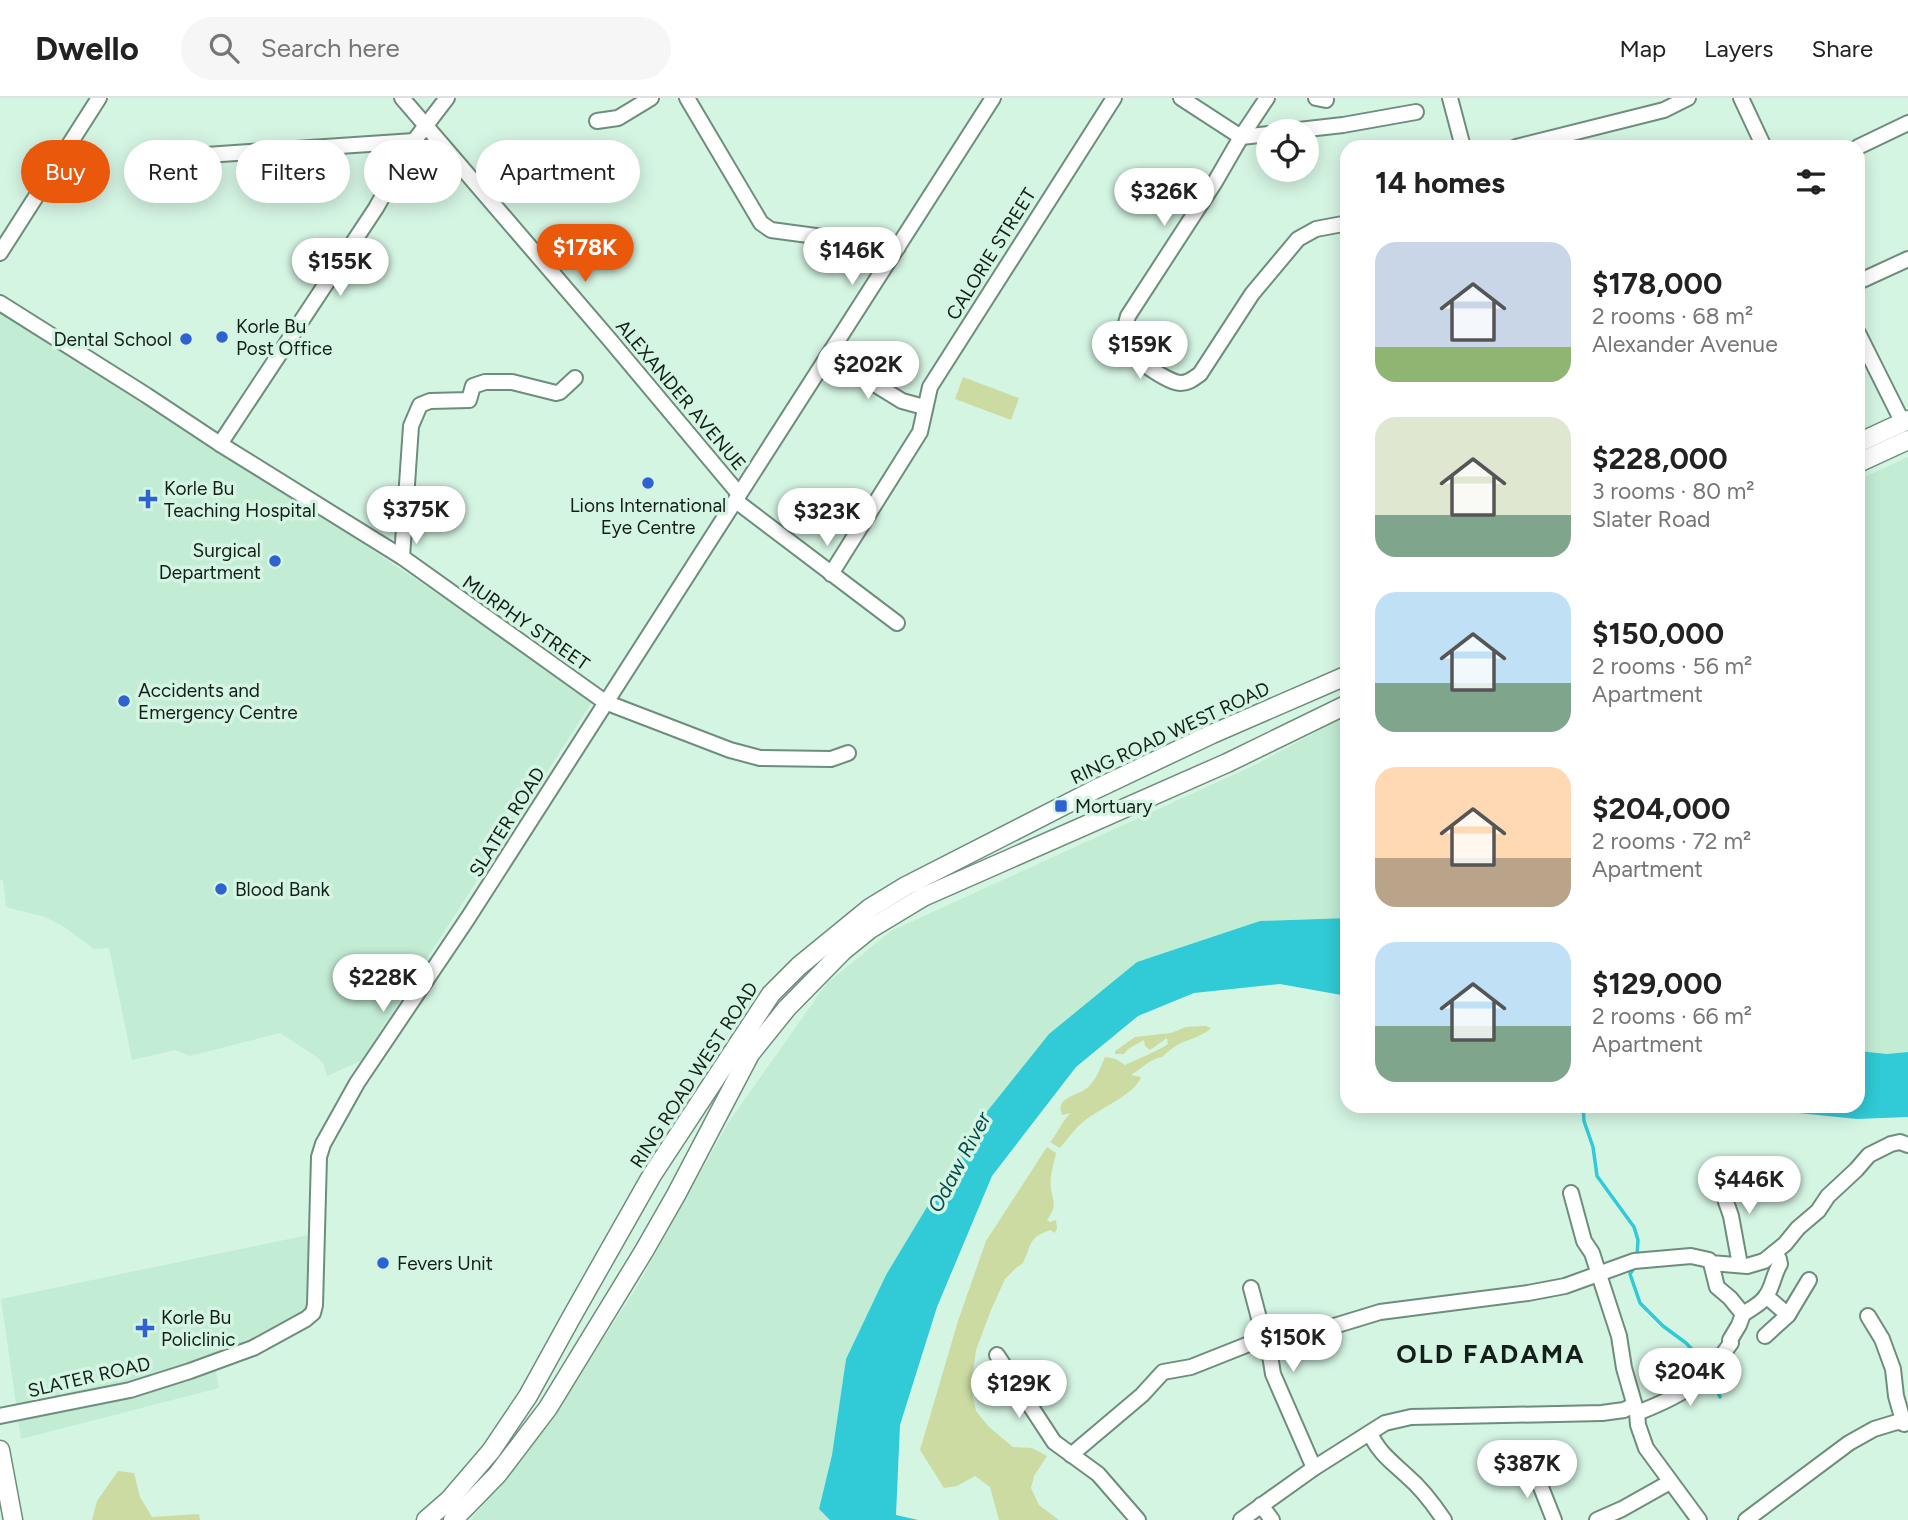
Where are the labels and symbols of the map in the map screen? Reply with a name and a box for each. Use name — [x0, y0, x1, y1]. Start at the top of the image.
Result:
pin: $326K — [1115, 169, 1213, 228]
street label: CALORIE STREET — [941, 184, 1041, 324]
pin: $178K — [536, 225, 634, 284]
pin: $146K — [803, 228, 901, 287]
pin: $155K — [291, 238, 389, 298]
place label: Korle Bu Post Office — [236, 315, 332, 360]
street label: ALEXANDER AVENUE — [611, 315, 751, 475]
pin: $159K — [1091, 322, 1189, 381]
place label: Dental School — [53, 328, 172, 351]
marker: Korle Bu Post Office — [214, 329, 230, 345]
marker: Dental School — [178, 331, 194, 347]
pin: $202K — [819, 342, 917, 401]
marker: Lions International Eye Centre — [640, 475, 656, 491]
place label: Korle Bu Teaching Hospital — [164, 477, 316, 522]
pin: $375K — [367, 486, 465, 546]
marker: Korle Bu Teaching Hospital — [138, 489, 158, 509]
pin: $323K — [778, 489, 876, 548]
place label: Lions International Eye Centre — [570, 494, 726, 539]
place label: Surgical Department — [159, 539, 261, 584]
marker: Surgical Department — [267, 553, 283, 569]
street label: MURPHY STREET — [458, 571, 594, 676]
street label: RING ROAD WEST ROAD — [1067, 677, 1273, 789]
place label: Accidents and Emergency Centre — [138, 679, 298, 724]
marker: Accidents and Emergency Centre — [116, 693, 132, 709]
street label: SLATER ROAD — [464, 763, 550, 881]
place label: Mortuary — [1075, 795, 1152, 818]
marker: Mortuary — [1053, 798, 1069, 814]
place label: Blood Bank — [235, 878, 331, 901]
marker: Blood Bank — [213, 881, 229, 897]
pin: $228K — [334, 954, 432, 1014]
street label: RING ROAD WEST ROAD — [625, 978, 763, 1172]
water label: Odaw River — [922, 1107, 996, 1216]
pin: $446K — [1700, 1156, 1798, 1216]
place label: Fevers Unit — [397, 1252, 493, 1275]
marker: Fevers Unit — [375, 1255, 391, 1271]
place label: Korle Bu Policlinic — [161, 1306, 236, 1351]
pin: $150K — [1244, 1314, 1342, 1374]
marker: Korle Bu Policlinic — [135, 1318, 155, 1338]
district label: OLD FADAMA — [1396, 1338, 1586, 1370]
pin: $204K — [1641, 1348, 1739, 1408]
street label: SLATER ROAD — [25, 1352, 153, 1402]
pin: $129K — [970, 1360, 1068, 1420]
pin: $387K — [1478, 1440, 1576, 1500]

